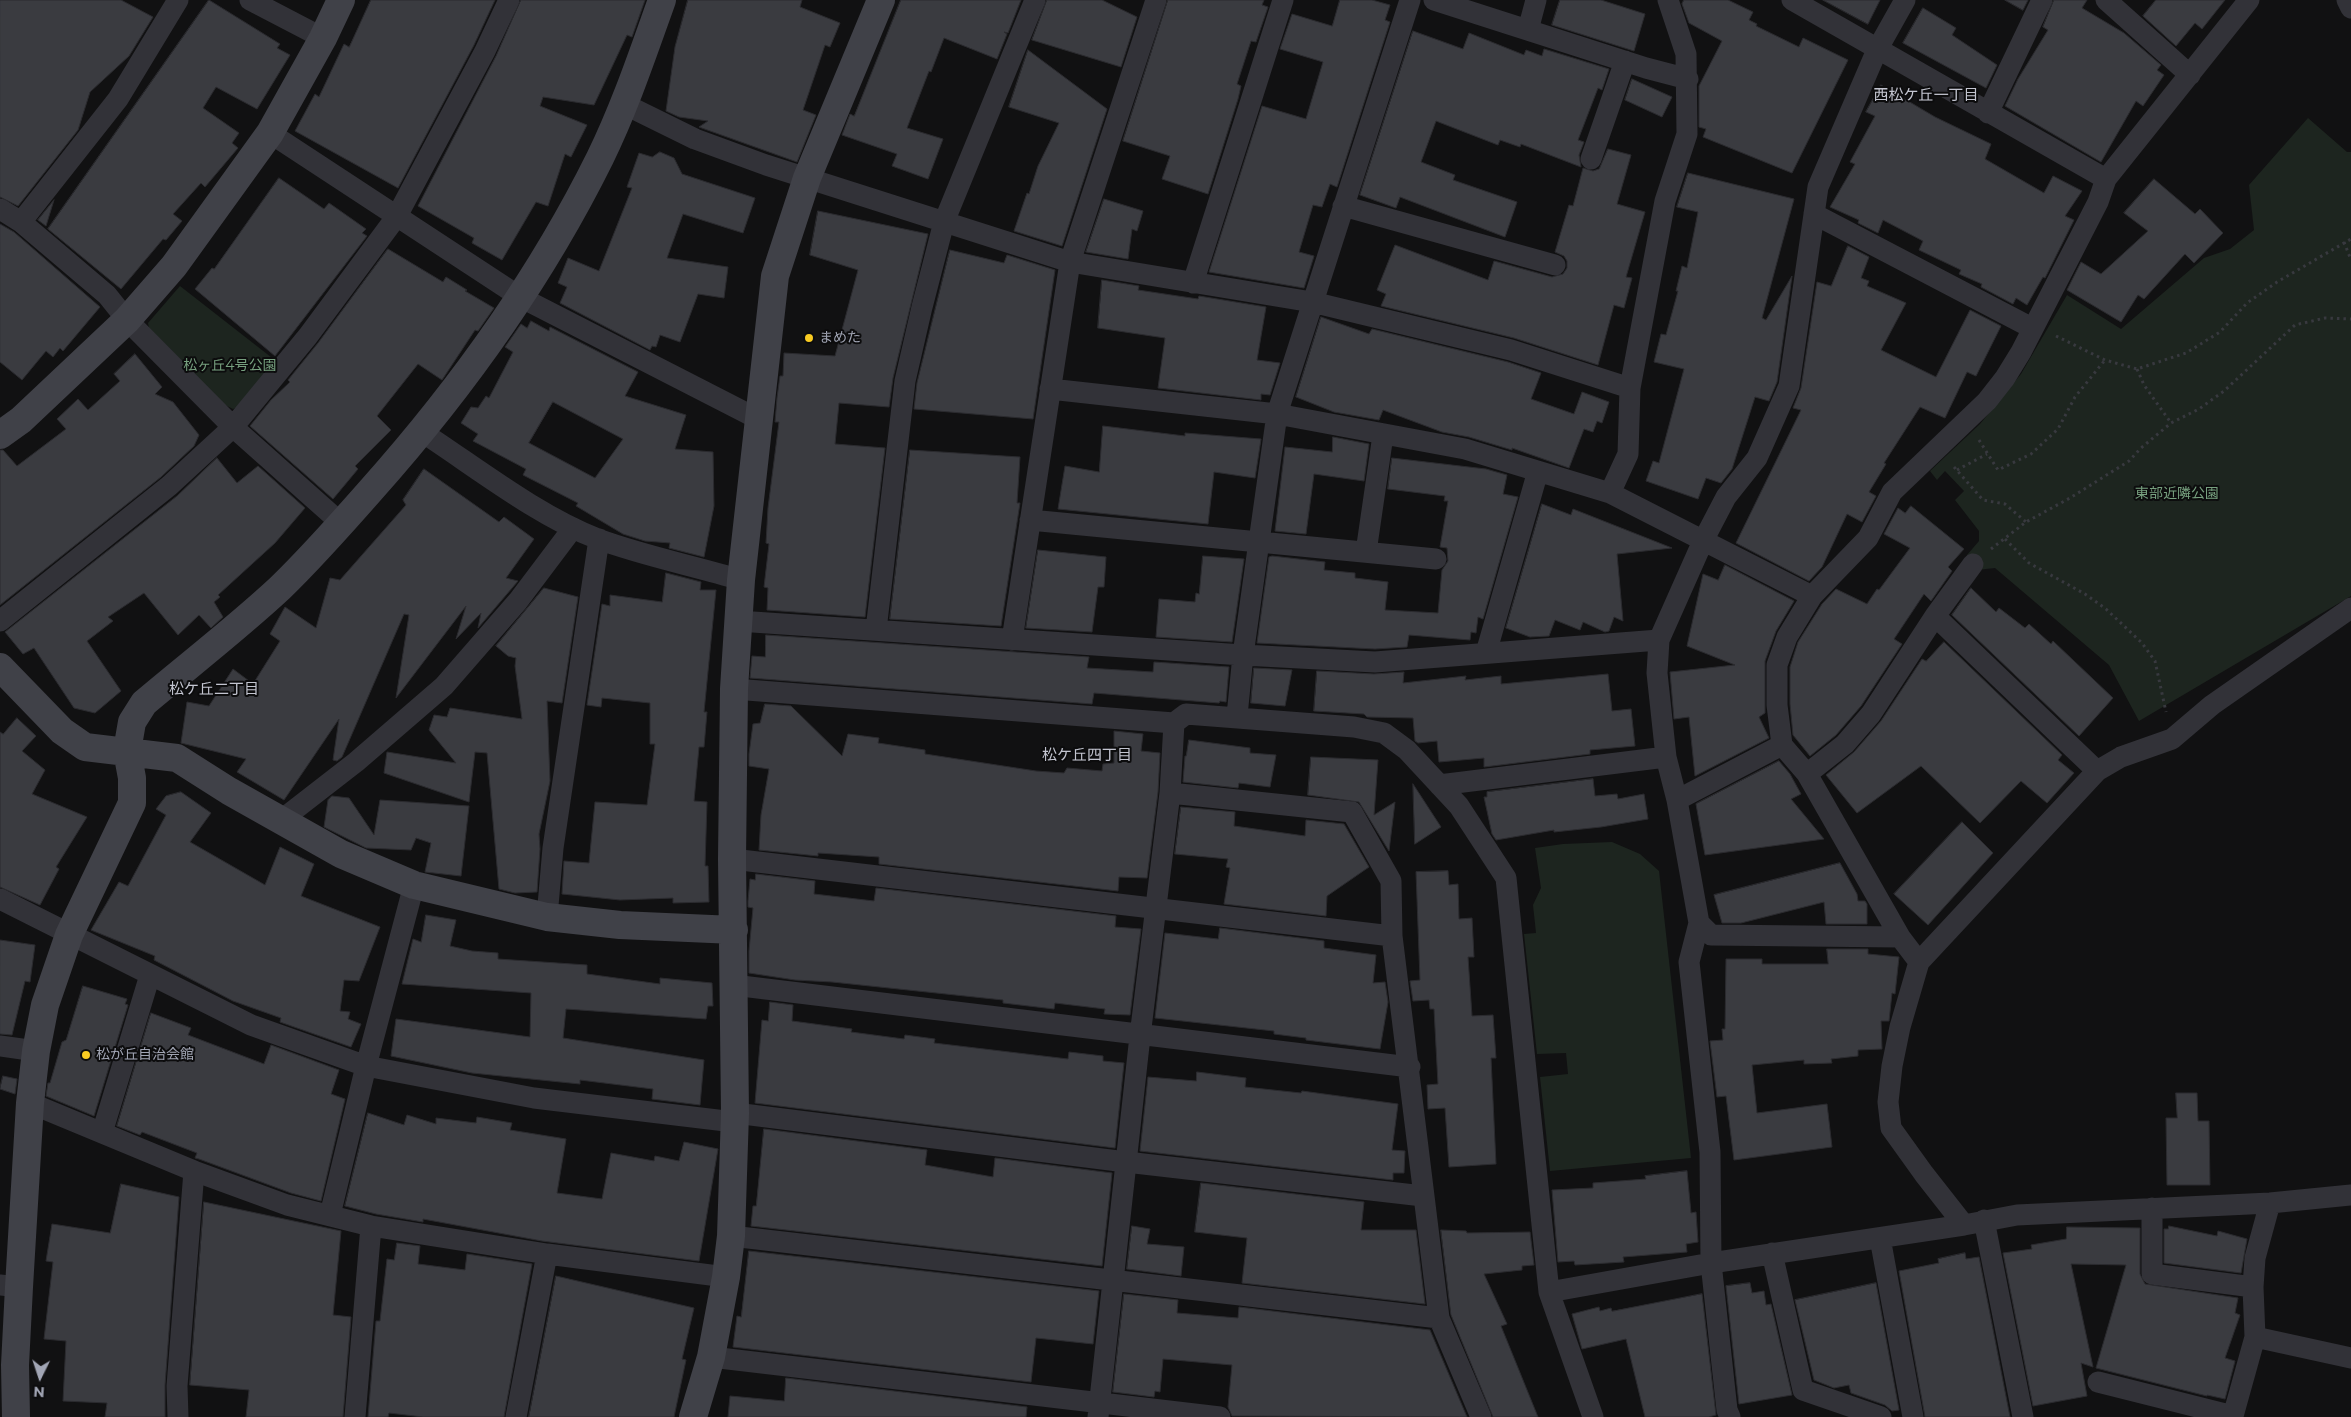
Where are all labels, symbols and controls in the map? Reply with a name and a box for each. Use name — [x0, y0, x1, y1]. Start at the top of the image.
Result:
district label: 西松ケ丘一丁目 — [1874, 87, 1978, 105]
place label: まめた — [819, 330, 861, 346]
marker: まめた — [803, 332, 815, 344]
park label: 松ヶ丘4号公園 — [183, 358, 277, 374]
park label: 東部近隣公園 — [2135, 486, 2219, 502]
district label: 松ケ丘二丁目 — [169, 681, 259, 699]
district label: 松ケ丘四丁目 — [1042, 747, 1132, 765]
place label: 松が丘自治会館 — [96, 1047, 194, 1063]
marker: 松が丘自治会館 — [80, 1049, 92, 1061]
north arrow — [15, 1352, 65, 1402]
text: N — [33, 1383, 45, 1401]

